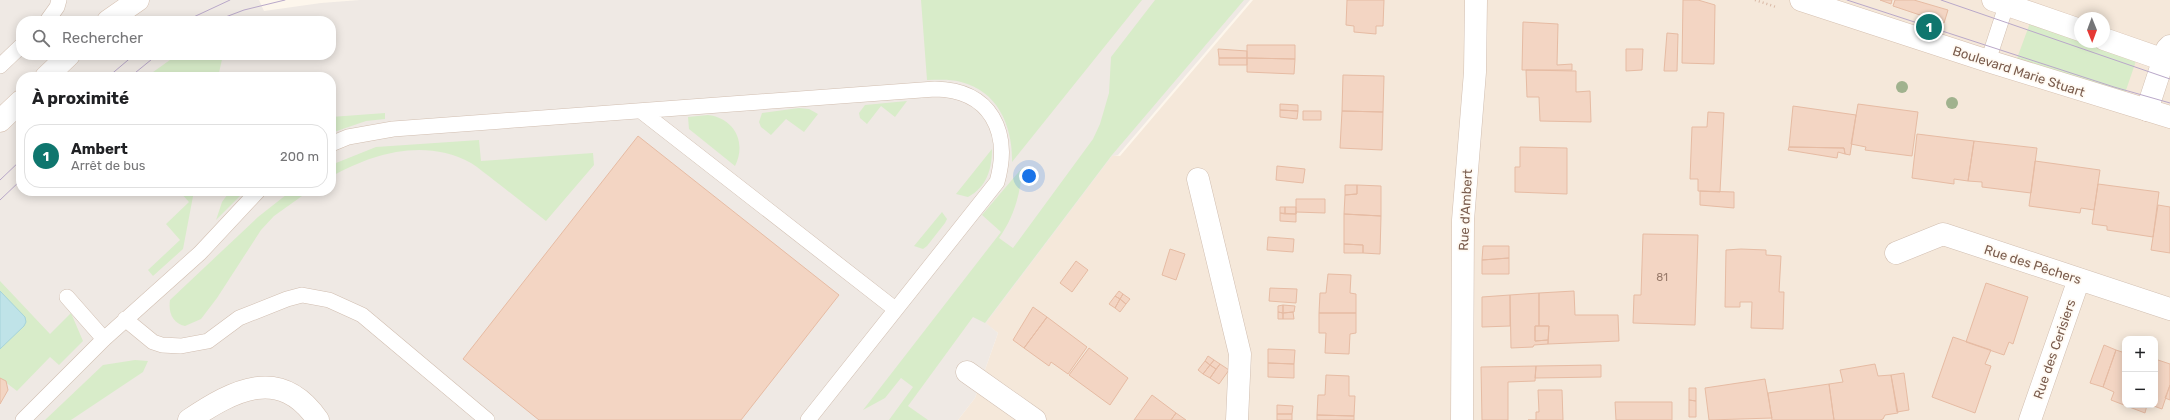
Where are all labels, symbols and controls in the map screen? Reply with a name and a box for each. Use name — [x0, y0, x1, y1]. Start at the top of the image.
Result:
pin: 1 — [1916, 12, 1942, 42]
north arrow — [2074, 12, 2110, 48]
search box — [16, 16, 336, 60]
icon: search — [30, 27, 52, 49]
text: Rechercher — [62, 29, 143, 47]
street label: Boulevard Marie Stuart — [1951, 43, 2087, 100]
text: À proximité — [32, 88, 129, 108]
text: Ambert — [71, 140, 128, 158]
text: 1 — [43, 149, 49, 164]
text: 200 m — [280, 149, 319, 164]
text: Arrêt de bus — [71, 158, 145, 173]
your location — [1019, 166, 1039, 186]
street label: Rue d'Ambert — [1456, 169, 1475, 251]
street label: Rue des Pêchers — [1982, 242, 2084, 287]
house number: 81 — [1656, 271, 1668, 284]
street label: Rue des Cerisiers — [2030, 297, 2079, 401]
map controls — [2122, 336, 2158, 408]
button: + — [2122, 336, 2158, 372]
button: − — [2122, 372, 2158, 408]

